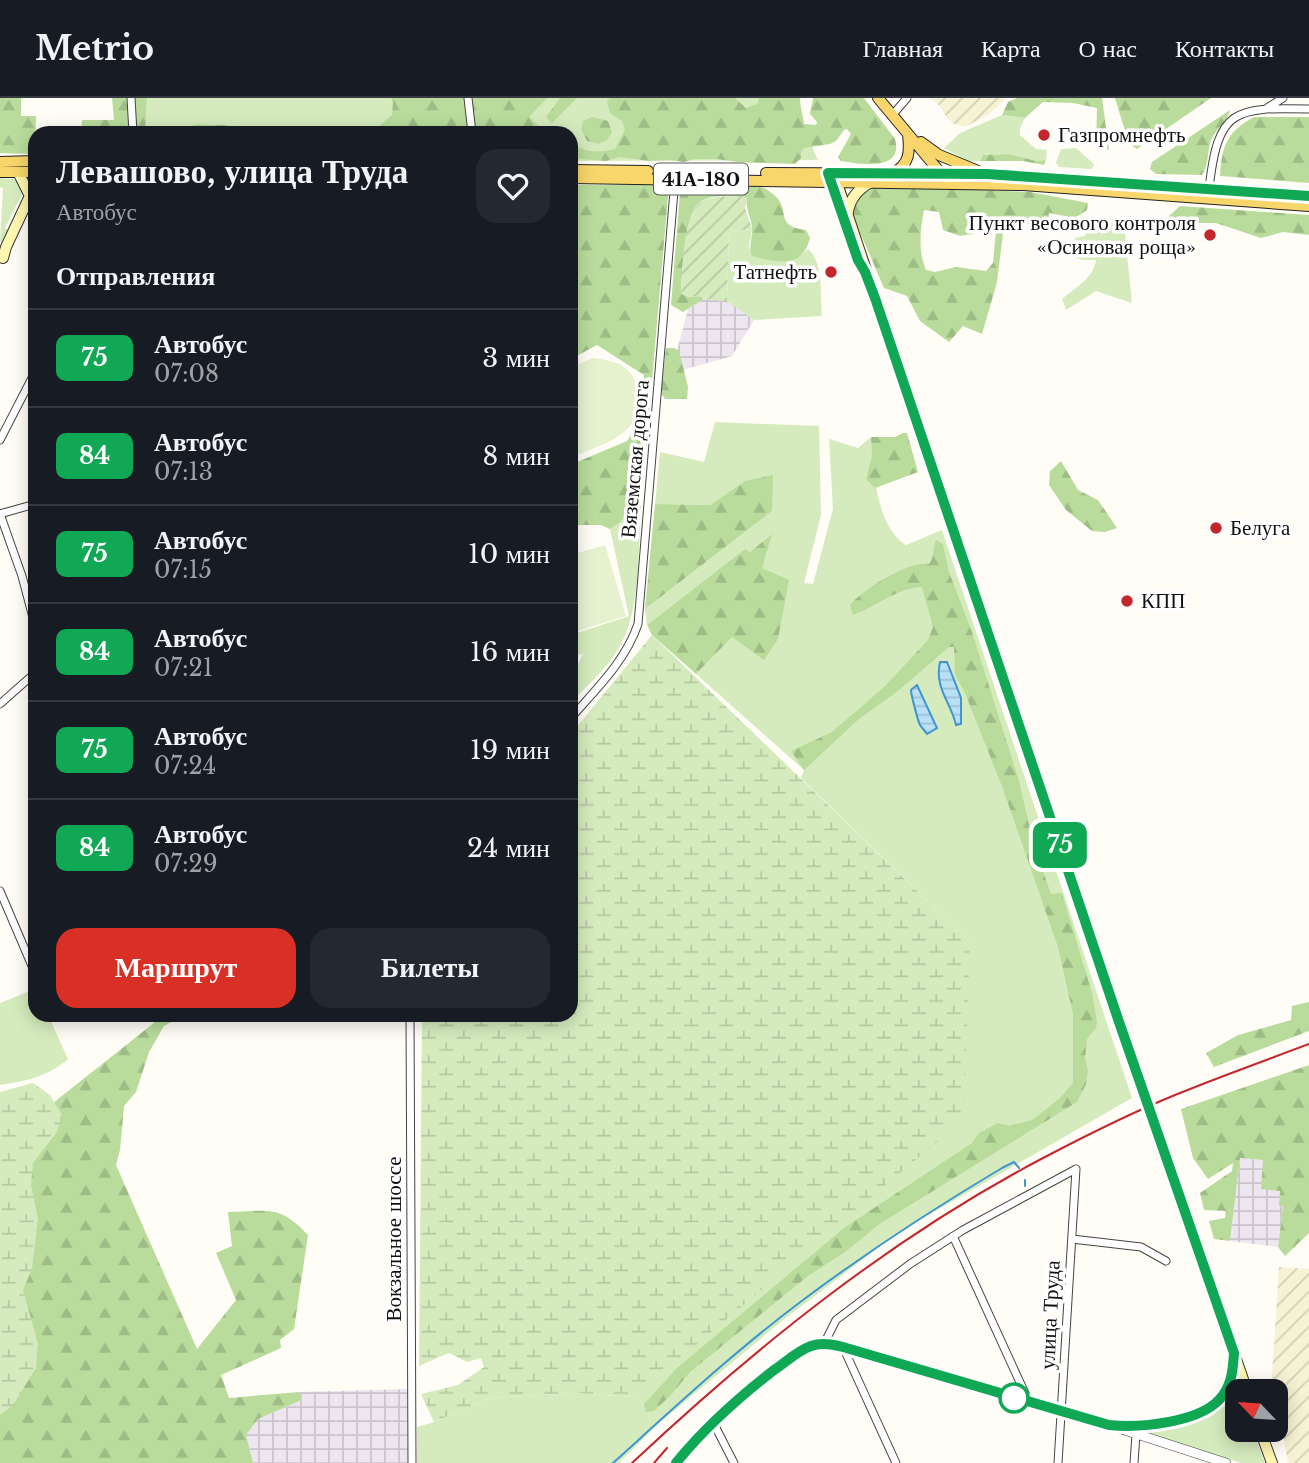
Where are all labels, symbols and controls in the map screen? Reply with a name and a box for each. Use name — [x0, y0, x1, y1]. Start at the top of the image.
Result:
text: Metrio — [35, 28, 154, 69]
text: Главная — [863, 34, 943, 63]
text: Карта — [981, 34, 1041, 63]
text: О нас — [1079, 34, 1137, 63]
text: Контакты — [1175, 34, 1274, 63]
place label: Газпромнефть — [1058, 122, 1186, 148]
marker: Газпромнефть — [1036, 127, 1052, 143]
button: heart — [476, 149, 550, 223]
text: Левашово, улица Труда — [56, 151, 408, 192]
road number: 41А-180 — [654, 164, 748, 194]
text: Автобус — [56, 198, 137, 226]
place label: Пункт весового контроля «Осиновая роща» — [968, 210, 1196, 260]
marker: Пункт весового контроля «Осиновая роща» — [1202, 227, 1218, 243]
place label: Татнефть — [734, 259, 817, 285]
text: Отправления — [56, 260, 215, 292]
marker: Татнефть — [823, 264, 839, 280]
text: Автобус — [154, 328, 247, 360]
text: 3 мин — [482, 342, 550, 374]
text: 75 — [81, 343, 108, 372]
text: 07:08 — [154, 360, 219, 388]
street label: Вяземская дорога — [615, 378, 655, 539]
text: Автобус — [154, 426, 247, 458]
text: 8 мин — [483, 440, 550, 472]
text: 84 — [79, 441, 110, 470]
text: 07:13 — [154, 458, 213, 486]
place label: Белуга — [1230, 515, 1291, 541]
marker: Белуга — [1208, 520, 1224, 536]
text: Автобус — [154, 524, 247, 556]
text: 10 мин — [468, 538, 550, 570]
text: 75 — [81, 539, 108, 568]
text: 07:15 — [154, 556, 212, 584]
place label: КПП — [1141, 588, 1185, 614]
marker: КПП — [1119, 593, 1135, 609]
text: Автобус — [154, 622, 247, 654]
text: 16 мин — [470, 636, 550, 668]
text: 84 — [79, 637, 110, 666]
text: 07:21 — [154, 654, 213, 682]
text: Автобус — [154, 720, 247, 752]
text: 19 мин — [470, 734, 550, 766]
text: 75 — [81, 735, 108, 764]
text: 07:24 — [154, 752, 216, 780]
text: Автобус — [154, 818, 247, 850]
line badge: 75 — [1028, 822, 1092, 868]
text: 75 — [1047, 830, 1073, 859]
text: 24 мин — [467, 832, 550, 864]
text: 84 — [79, 833, 110, 862]
text: 07:29 — [154, 850, 217, 878]
button: Маршрут — [56, 928, 296, 1008]
button: Билеты — [310, 928, 550, 1008]
street label: Вокзальное шоссе — [381, 1156, 407, 1322]
street label: улица Труда — [1034, 1259, 1066, 1370]
north arrow — [1225, 1379, 1288, 1442]
map controls — [1225, 1379, 1288, 1442]
unlabelled marker — [999, 1383, 1029, 1413]

